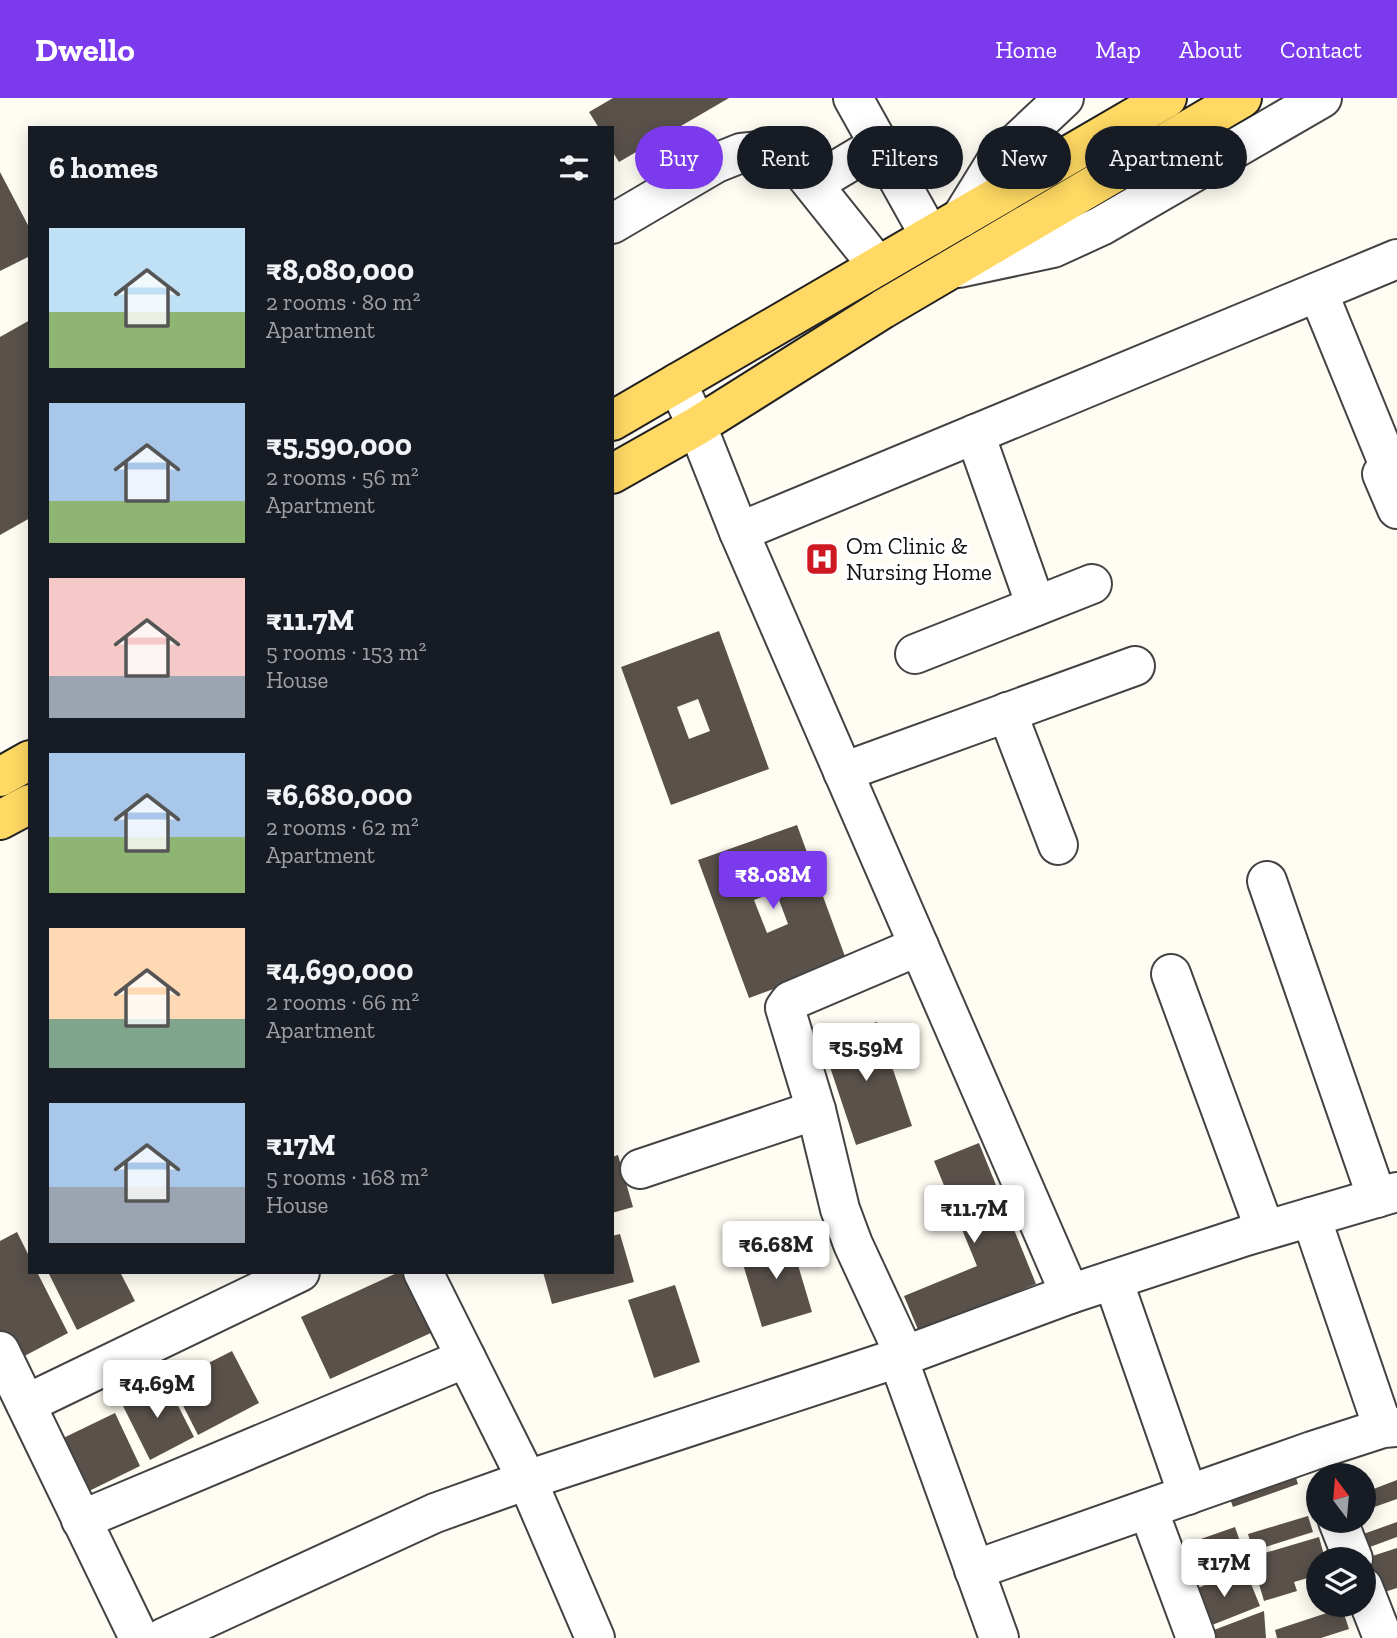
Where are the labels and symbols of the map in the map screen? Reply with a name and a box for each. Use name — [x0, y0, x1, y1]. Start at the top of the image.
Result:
place label: Om Clinic & Nursing Home — [846, 532, 992, 586]
hospital icon: Om Clinic & Nursing Home — [803, 540, 841, 578]
pin: ₹8.08M — [716, 852, 830, 911]
pin: ₹5.59M — [809, 1024, 923, 1083]
pin: ₹11.7M — [917, 1186, 1031, 1245]
pin: ₹6.68M — [719, 1222, 833, 1281]
pin: ₹4.69M — [100, 1360, 214, 1420]
north arrow — [1306, 1463, 1376, 1533]
pin: ₹17M — [1183, 1540, 1265, 1599]

